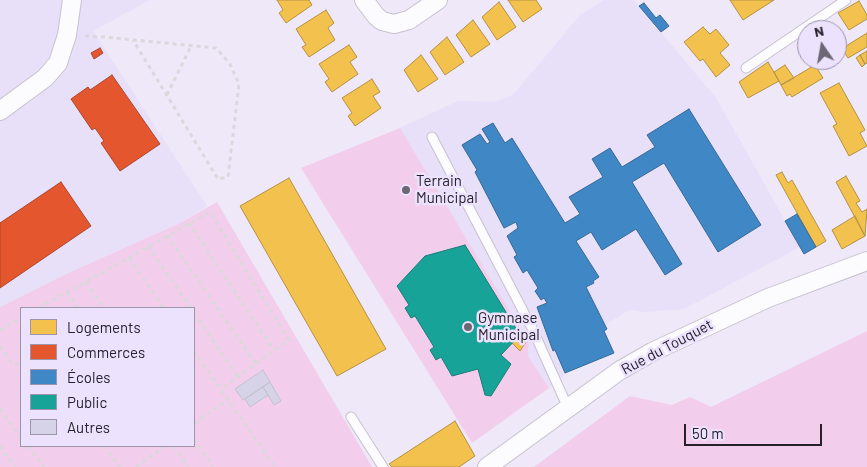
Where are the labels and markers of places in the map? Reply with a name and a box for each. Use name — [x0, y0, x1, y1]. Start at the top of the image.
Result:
place label: Terrain Municipal — [416, 172, 478, 207]
marker: Terrain Municipal — [400, 184, 412, 196]
place label: Gymnase Municipal — [478, 309, 540, 344]
marker: Gymnase Municipal — [462, 321, 474, 333]

